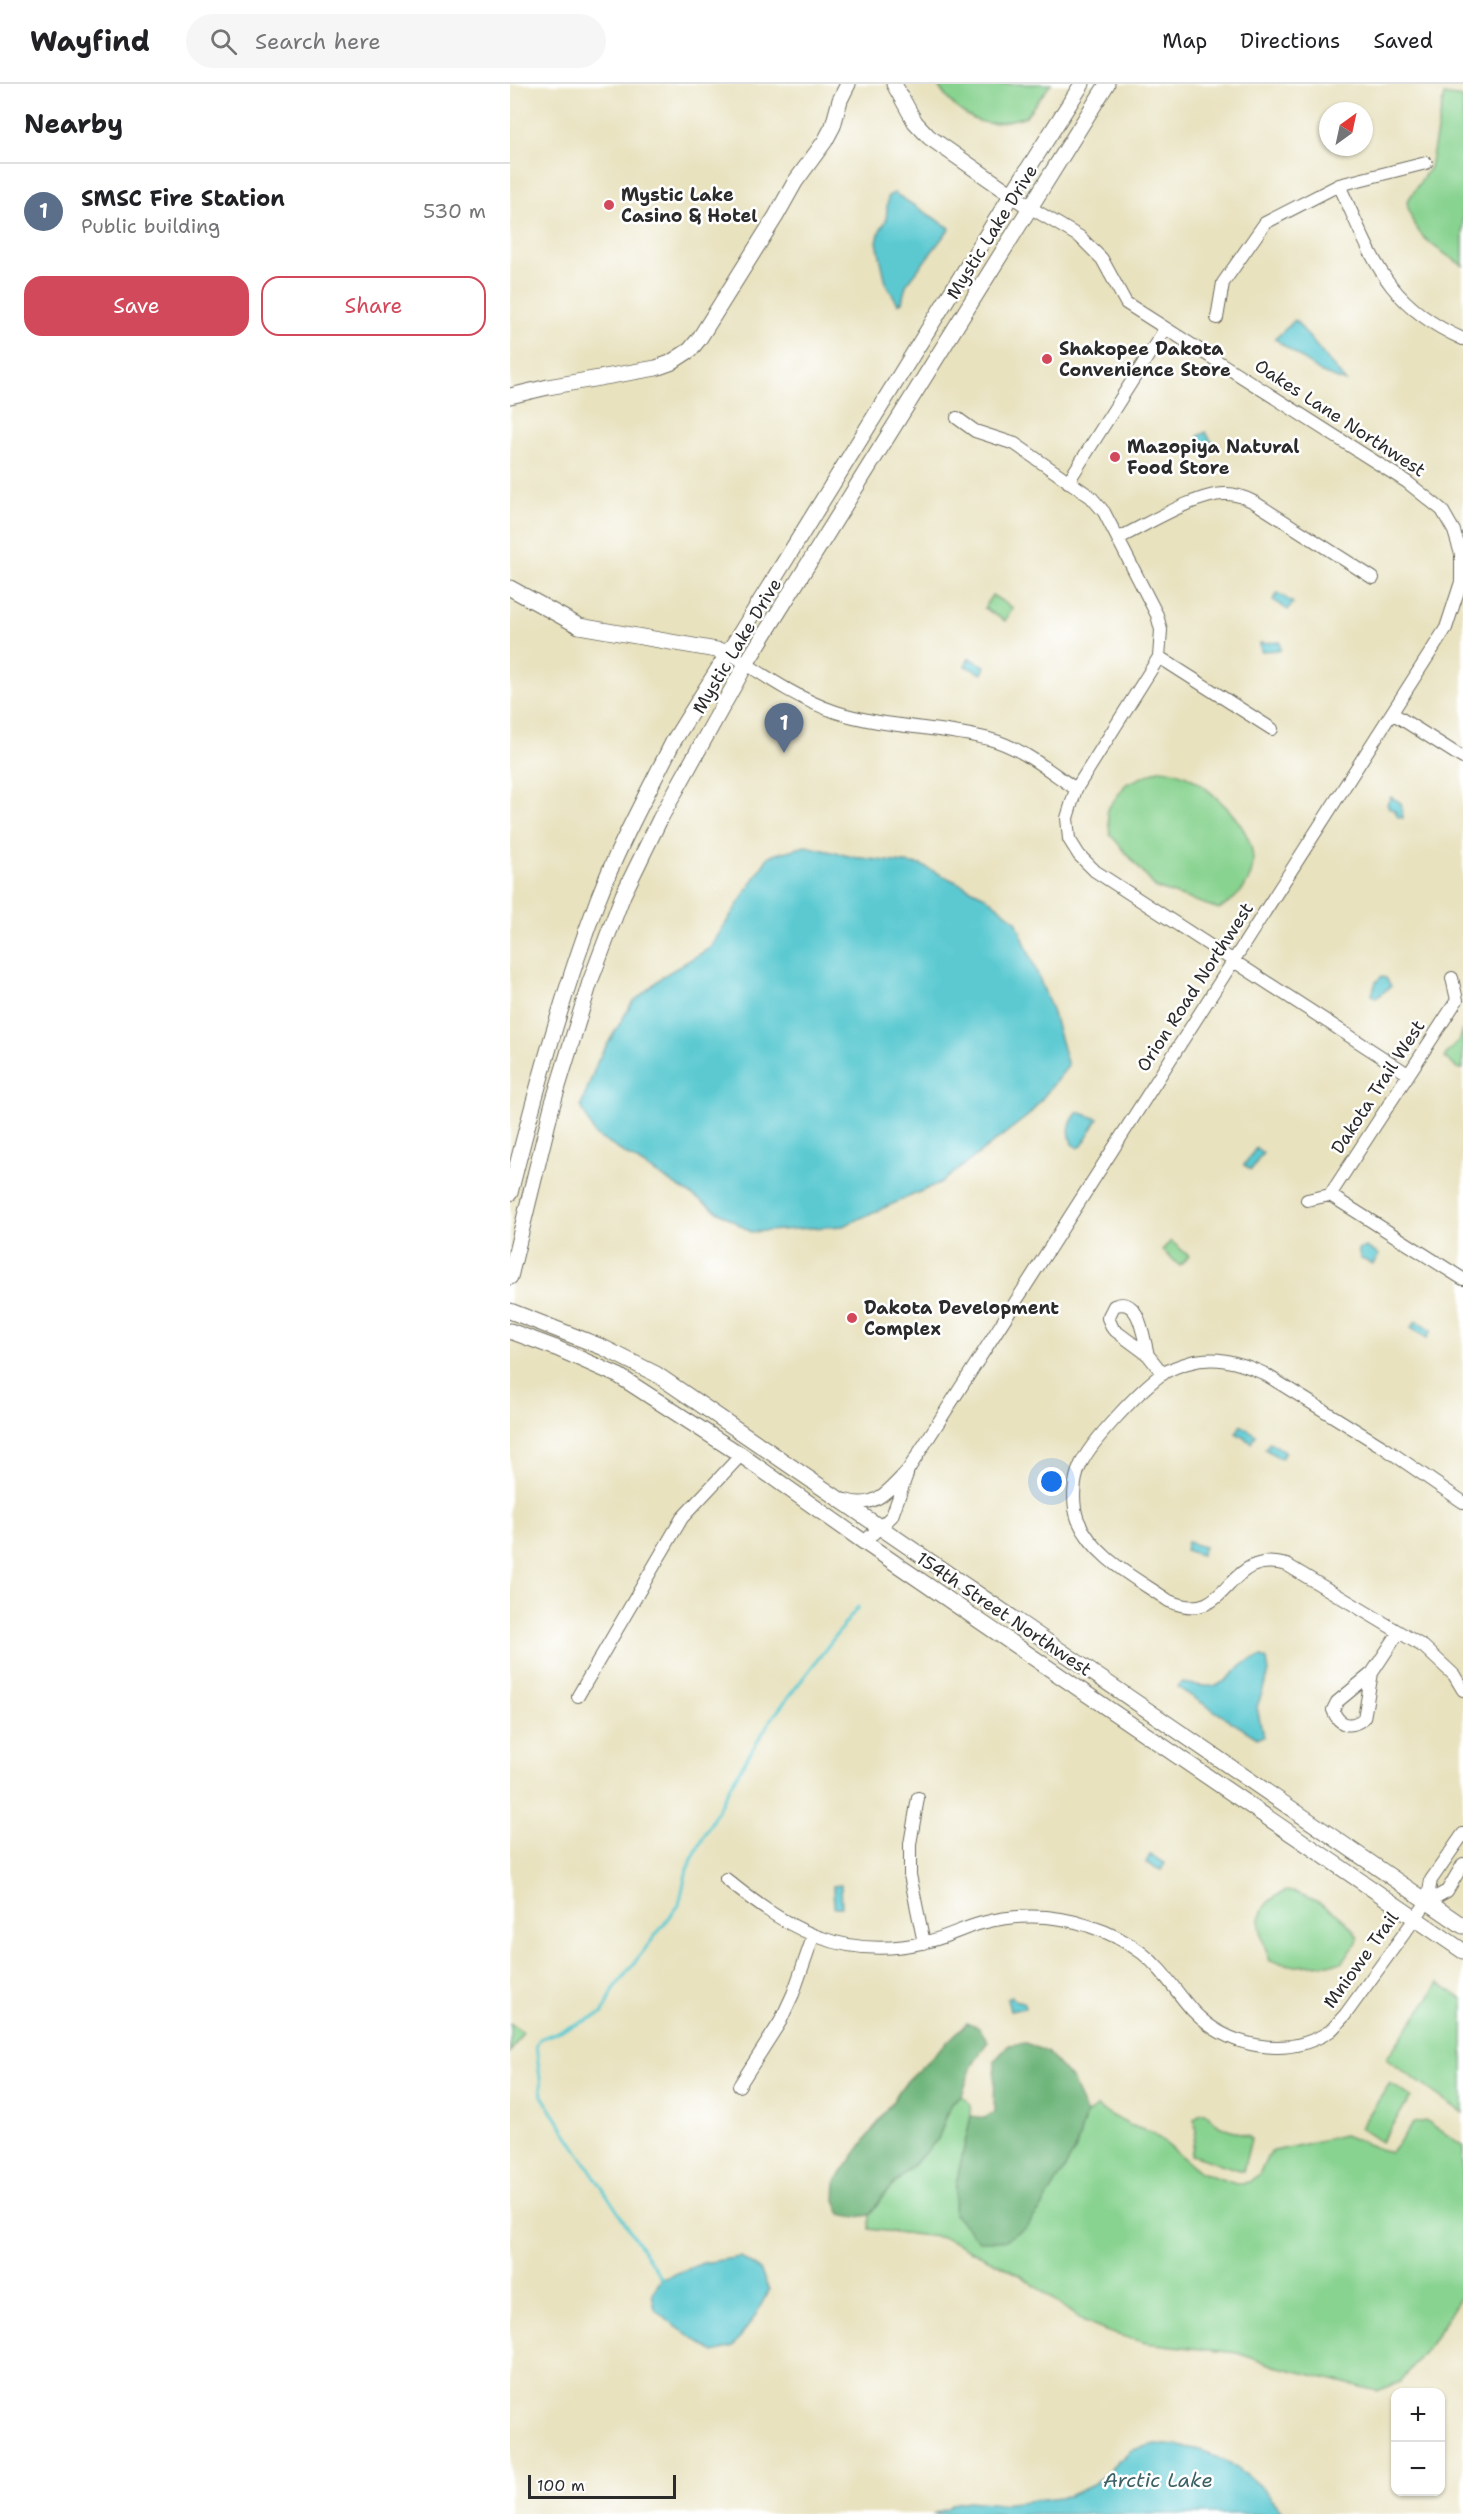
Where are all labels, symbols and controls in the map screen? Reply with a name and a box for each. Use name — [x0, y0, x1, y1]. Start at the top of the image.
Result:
search box — [186, 14, 606, 68]
text: Wayfind — [30, 22, 150, 60]
icon: search — [207, 25, 240, 58]
text: Search here — [255, 27, 381, 56]
text: Map — [1162, 27, 1207, 55]
text: Directions — [1240, 27, 1340, 55]
text: Saved — [1373, 27, 1433, 55]
north arrow — [1319, 102, 1373, 156]
text: Nearby — [24, 106, 123, 141]
street label: Mystic Lake Drive — [941, 160, 1043, 304]
place label: Mystic Lake Casino & Hotel — [621, 183, 757, 228]
text: SMSC Fire Station — [81, 184, 285, 213]
text: 1 — [39, 198, 48, 224]
text: 530 m — [423, 198, 486, 224]
marker: Mystic Lake Casino & Hotel — [602, 198, 616, 212]
text: Public building — [81, 213, 220, 239]
button: Save — [24, 276, 249, 336]
button: Share — [261, 276, 486, 336]
place label: Shakopee Dakota Convenience Store — [1059, 337, 1231, 382]
marker: Shakopee Dakota Convenience Store — [1040, 352, 1054, 366]
street label: Oakes Lane Northwest — [1250, 354, 1430, 482]
place label: Mazopiya Natural Food Store — [1127, 435, 1300, 480]
marker: Mazopiya Natural Food Store — [1108, 450, 1122, 464]
street label: Mystic Lake Drive — [687, 574, 787, 718]
pin: 1 — [764, 704, 804, 753]
street label: Orion Road Northwest — [1131, 898, 1259, 1076]
street label: Dakota Trail West — [1326, 1015, 1430, 1159]
place label: Dakota Development Complex — [864, 1296, 1059, 1341]
marker: Dakota Development Complex — [845, 1311, 859, 1325]
your location — [1037, 1467, 1066, 1496]
street label: 154th Street Northwest — [912, 1546, 1097, 1682]
street label: Mniowe Trail — [1318, 1906, 1404, 2013]
map controls — [1391, 2388, 1445, 2496]
button: + — [1391, 2388, 1445, 2442]
button: − — [1391, 2442, 1445, 2496]
water label: Arctic Lake — [1103, 2467, 1213, 2493]
scale bar — [528, 2472, 676, 2500]
text: 100 m — [537, 2475, 585, 2496]

